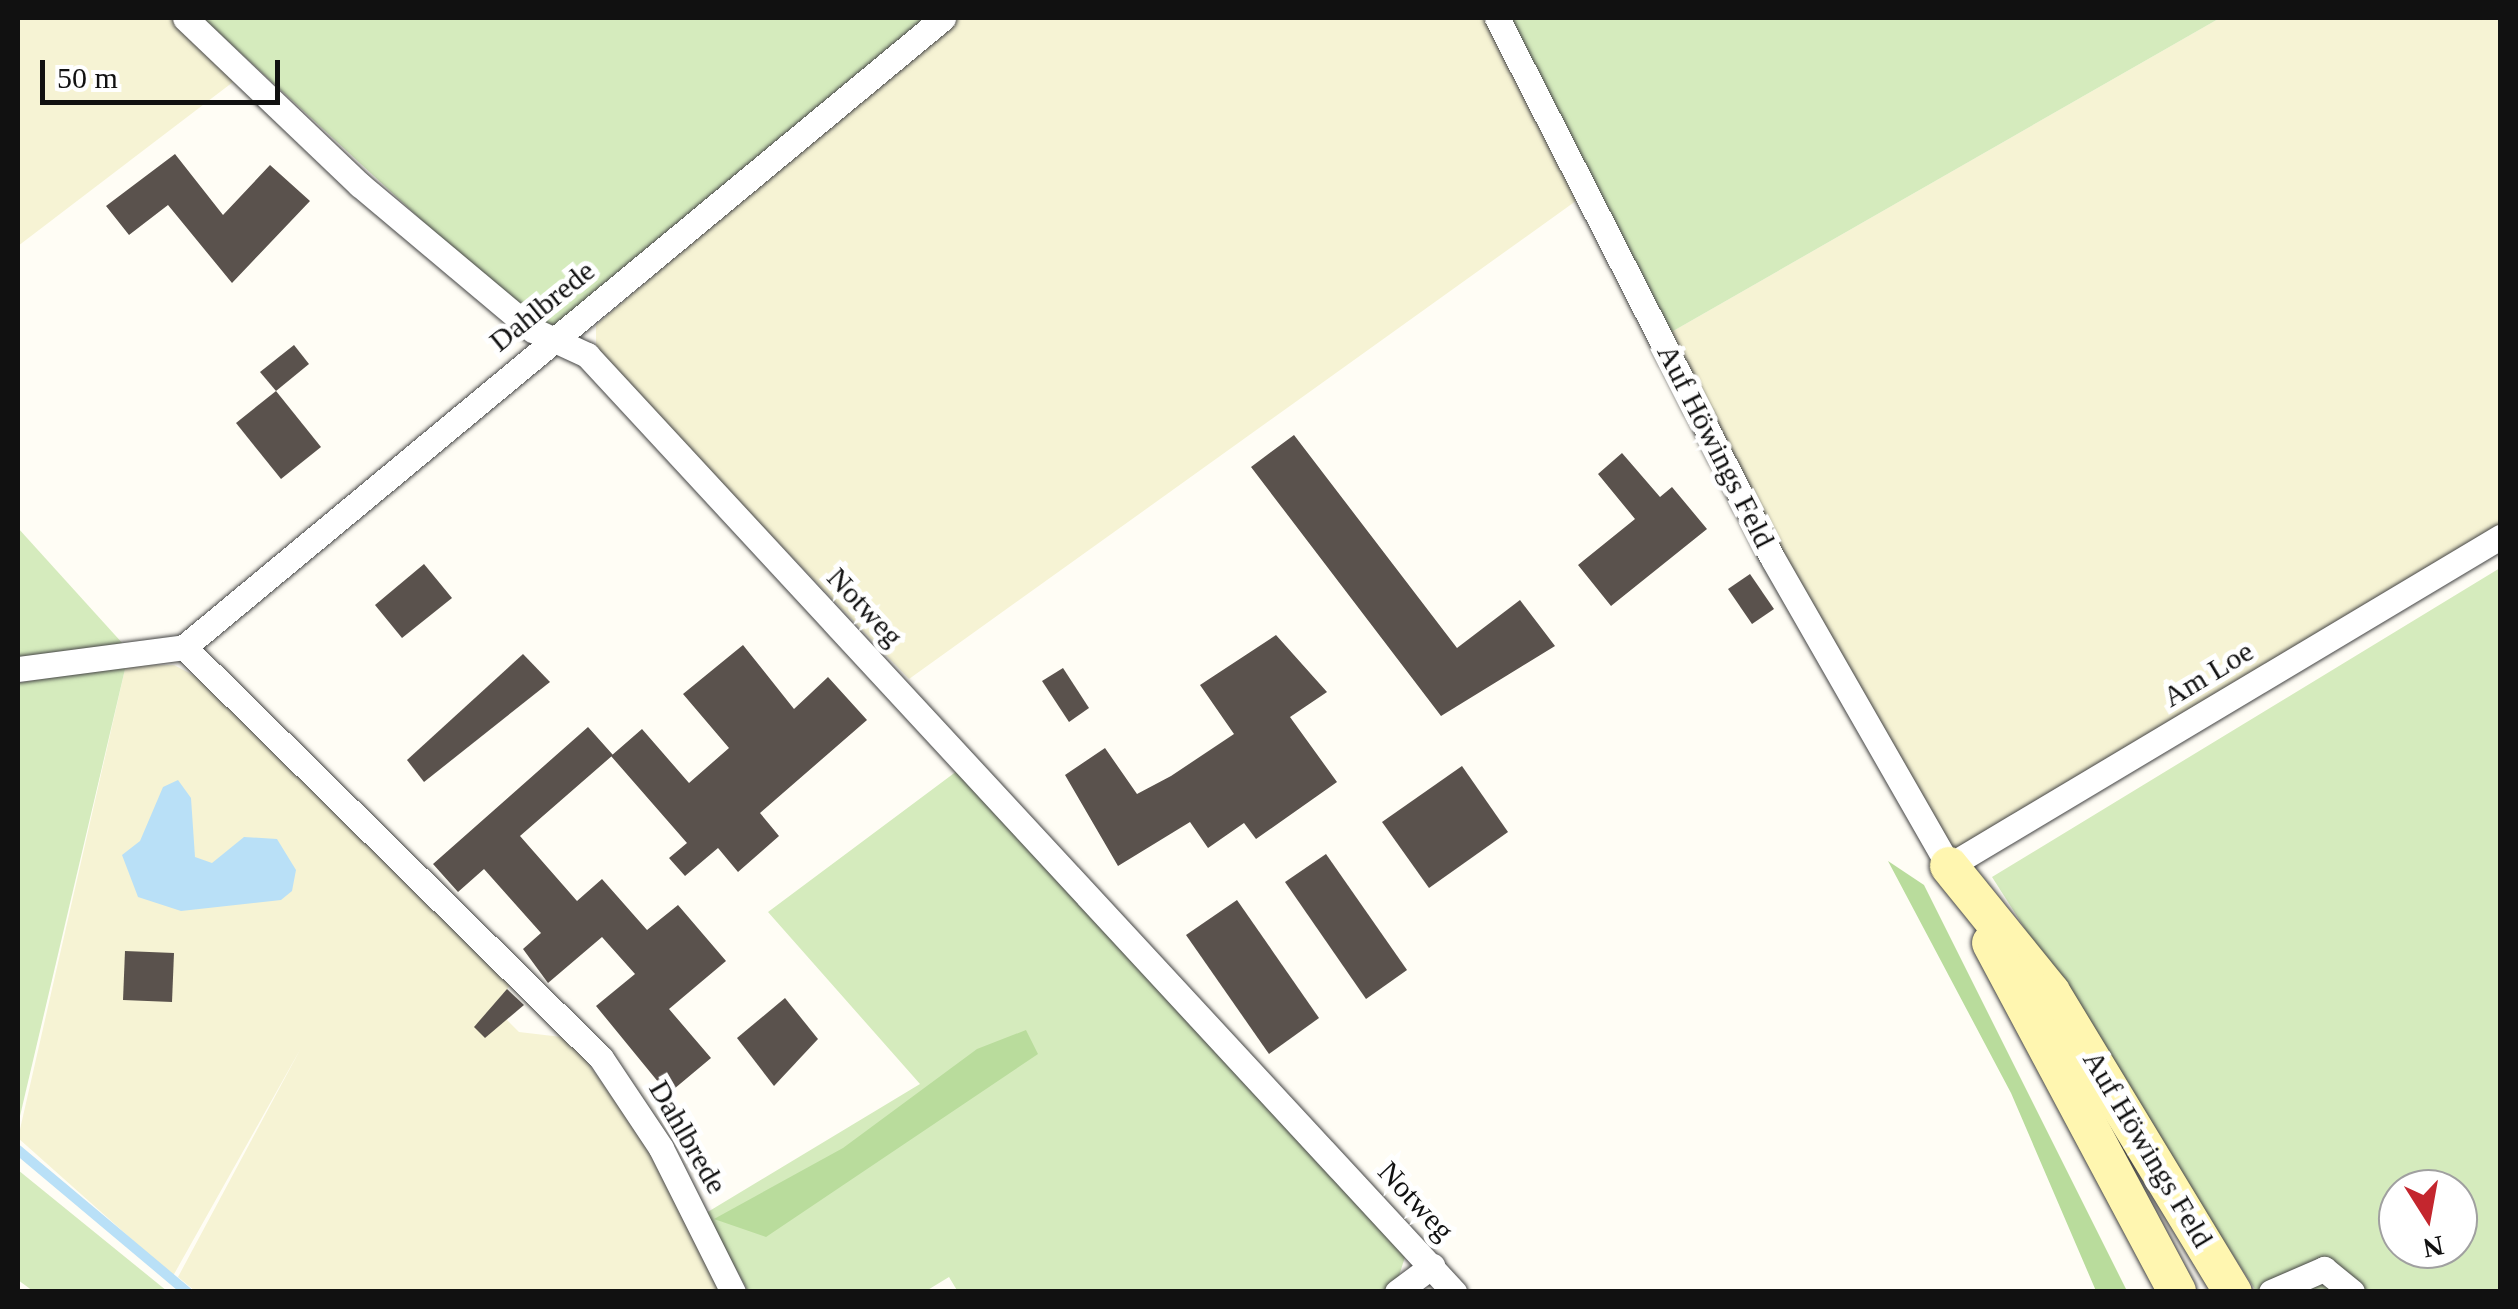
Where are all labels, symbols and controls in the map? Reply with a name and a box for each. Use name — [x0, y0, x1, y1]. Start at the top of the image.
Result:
scale bar — [45, 40, 285, 102]
text: 50 m — [57, 61, 118, 94]
street label: Dahlbrede — [482, 253, 602, 359]
street label: Auf Höwings Feld — [1649, 338, 1783, 554]
street label: Notweg — [819, 560, 911, 654]
street label: Am Loe — [2156, 633, 2260, 715]
street label: Auf Höwings Feld — [2075, 1044, 2221, 1254]
street label: Dahlbrede — [641, 1074, 735, 1200]
street label: Notweg — [1370, 1154, 1462, 1248]
north arrow — [2378, 1169, 2478, 1269]
text: N — [2421, 1230, 2446, 1264]

